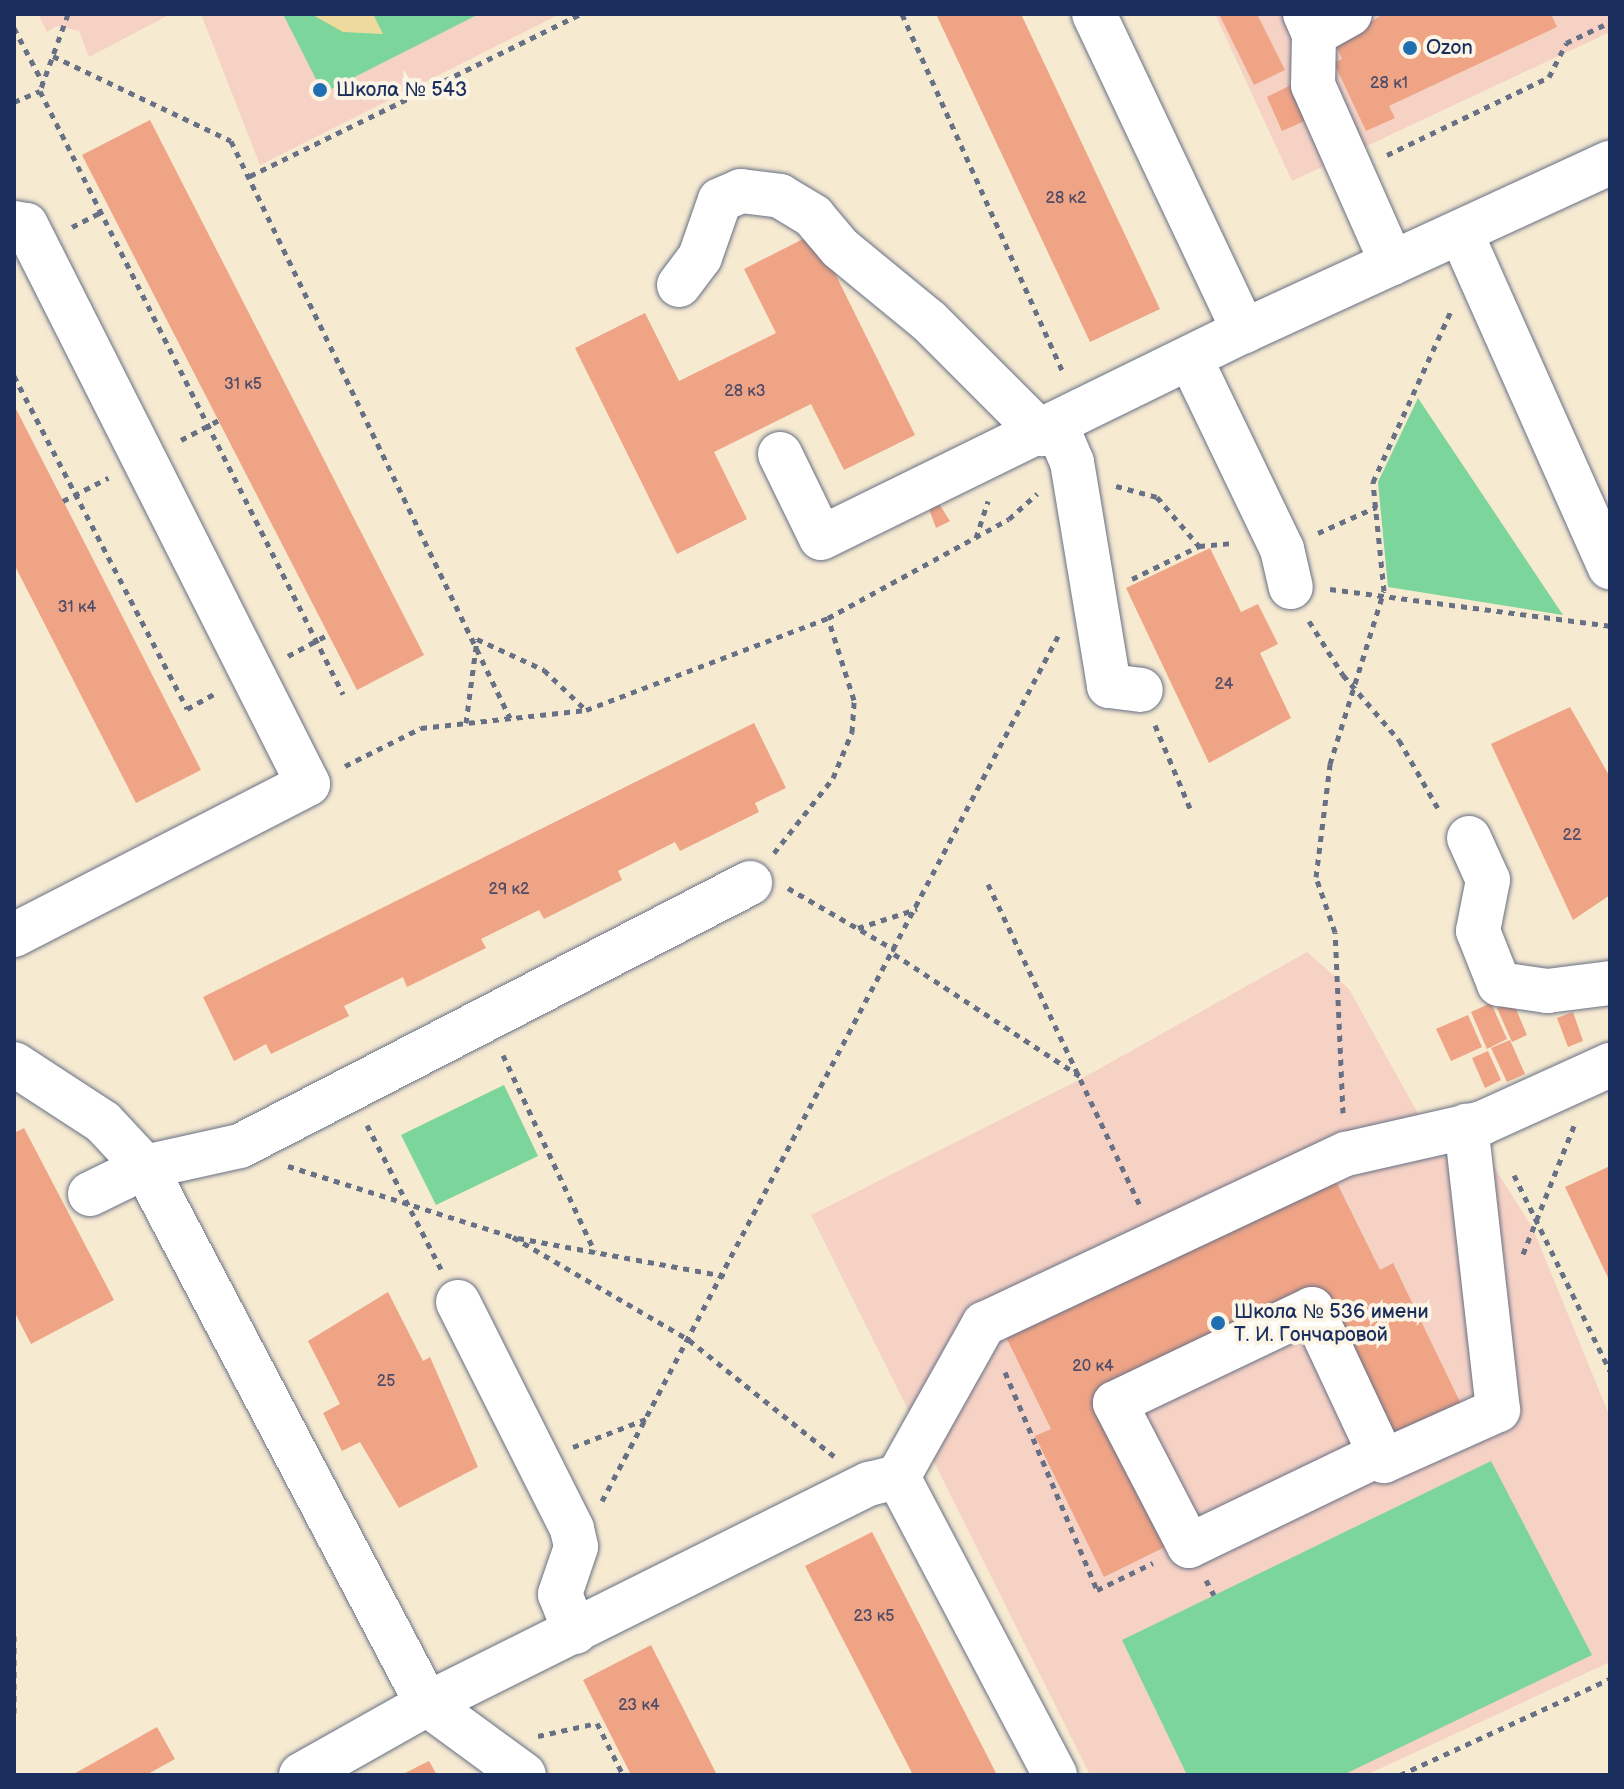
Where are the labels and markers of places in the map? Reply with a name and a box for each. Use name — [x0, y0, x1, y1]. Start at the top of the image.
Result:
place label: Ozon — [1426, 36, 1473, 60]
marker: Ozon — [1401, 39, 1419, 57]
place label: Школа № 543 — [336, 78, 467, 102]
marker: Школа № 543 — [311, 81, 329, 99]
place label: Школа № 536 имени Т. И. Гончаровой — [1234, 1300, 1429, 1347]
marker: Школа № 536 имени Т. И. Гончаровой — [1209, 1314, 1227, 1332]

